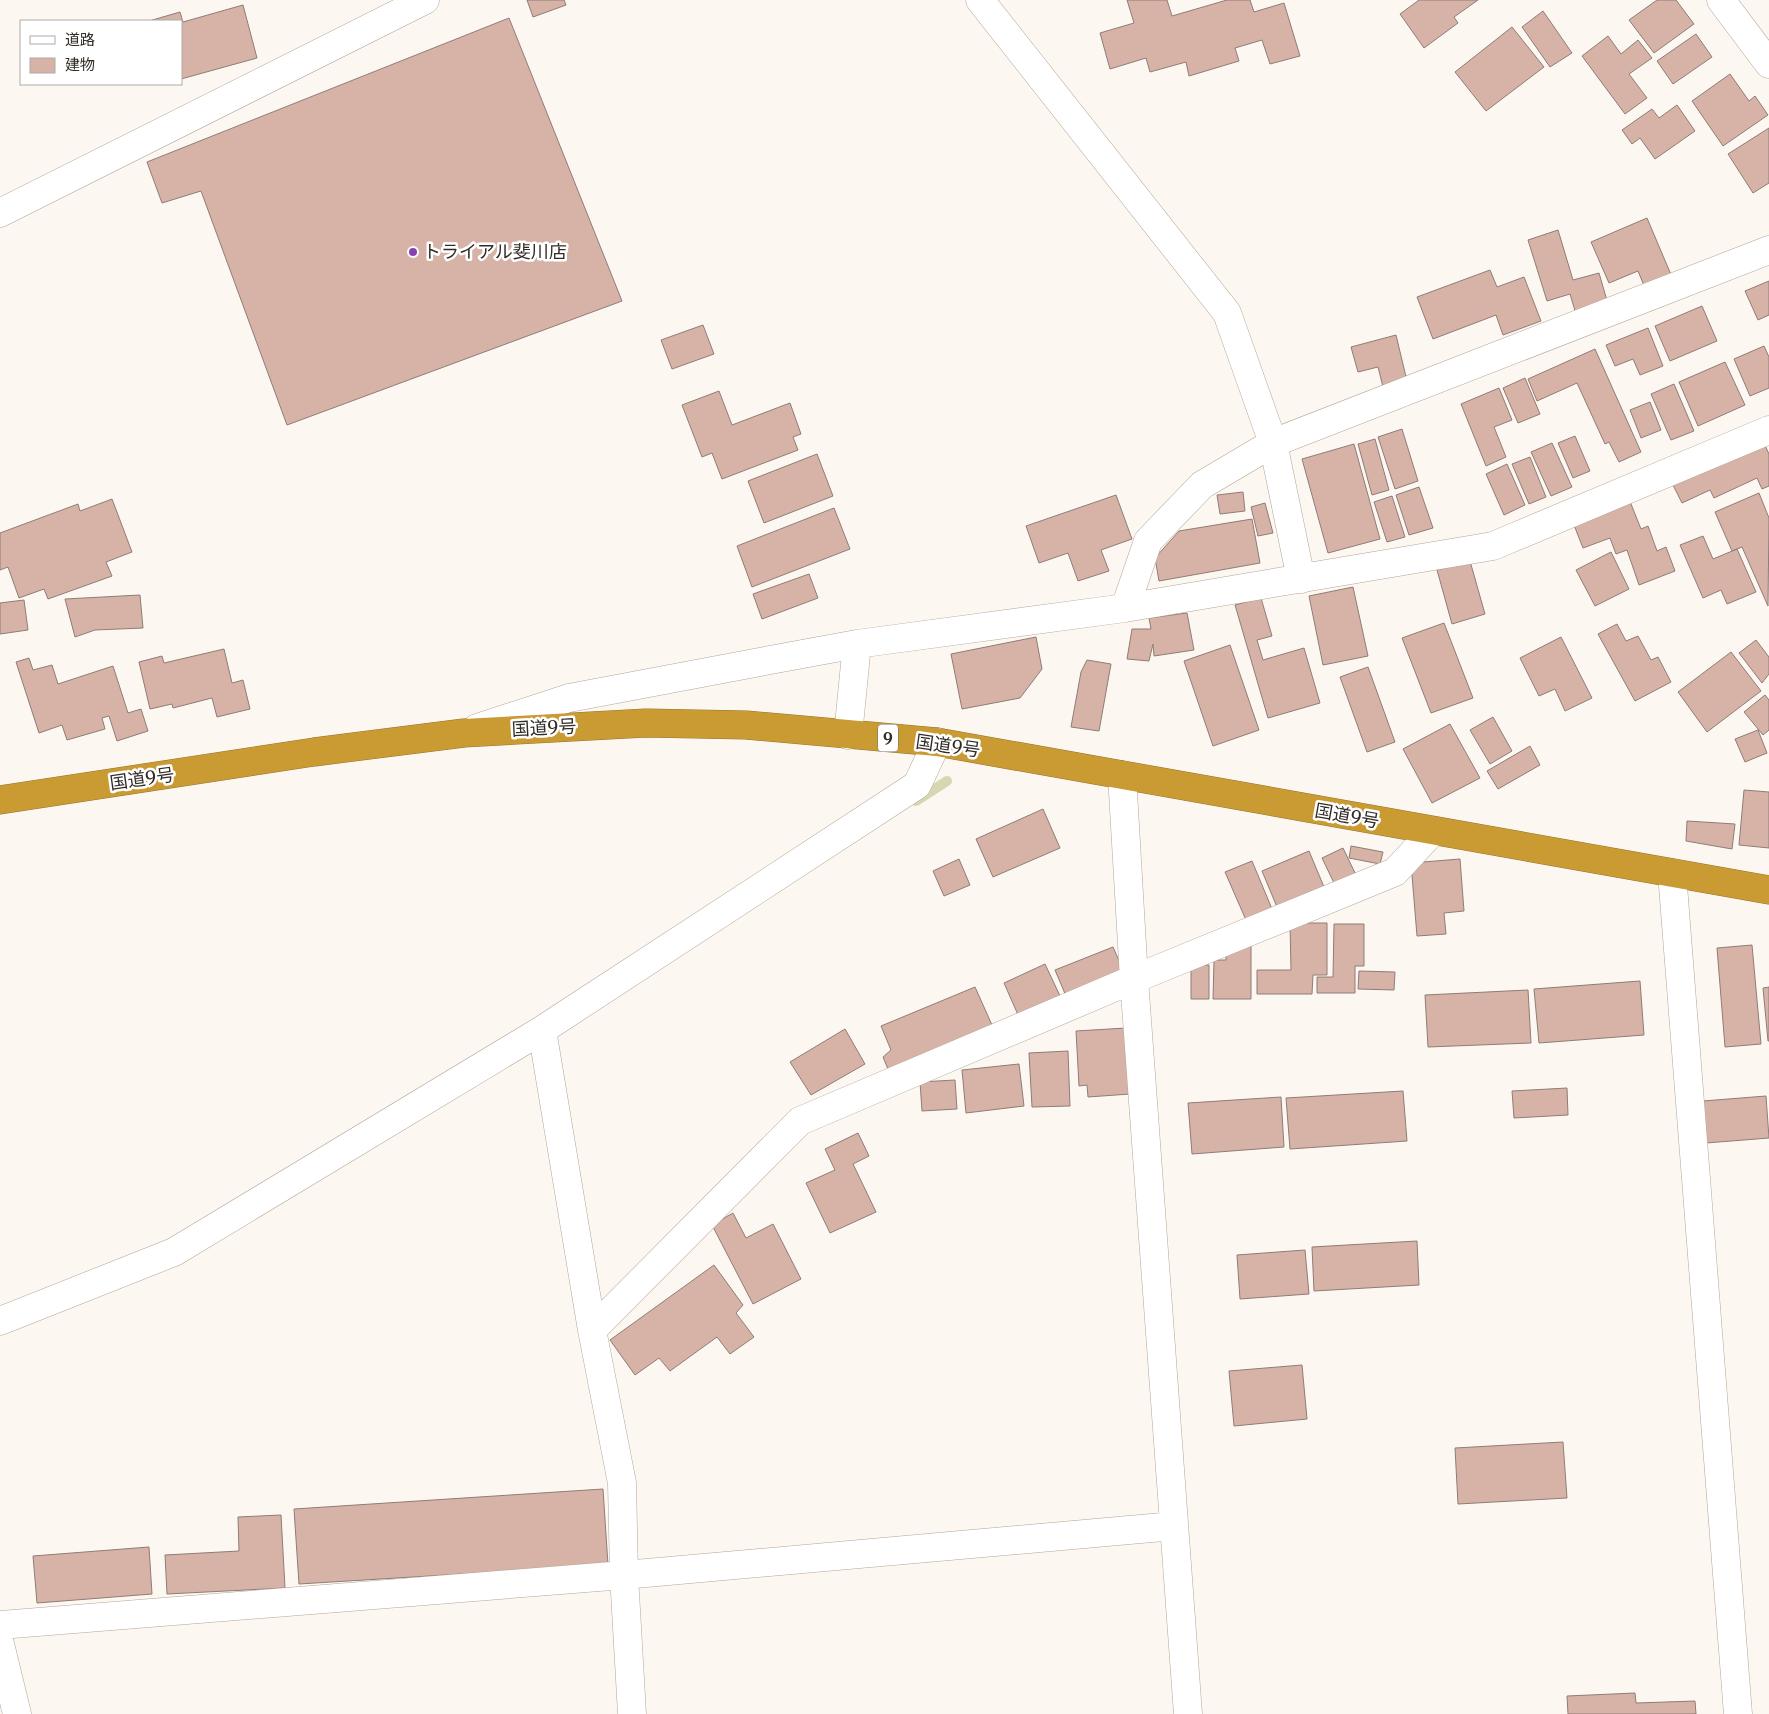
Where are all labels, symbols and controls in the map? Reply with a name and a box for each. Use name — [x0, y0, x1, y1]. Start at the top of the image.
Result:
legend — [20, 20, 182, 85]
text: 道路 — [65, 30, 95, 49]
text: 建物 — [65, 55, 95, 74]
place label: トライアル斐川店 — [423, 240, 567, 263]
marker: トライアル斐川店 — [407, 246, 419, 258]
street label: 国道9号 — [511, 714, 577, 741]
road number: 9 — [878, 724, 898, 751]
street label: 国道9号 — [914, 730, 982, 761]
street label: 国道9号 — [108, 763, 176, 794]
street label: 国道9号 — [1313, 799, 1381, 832]

